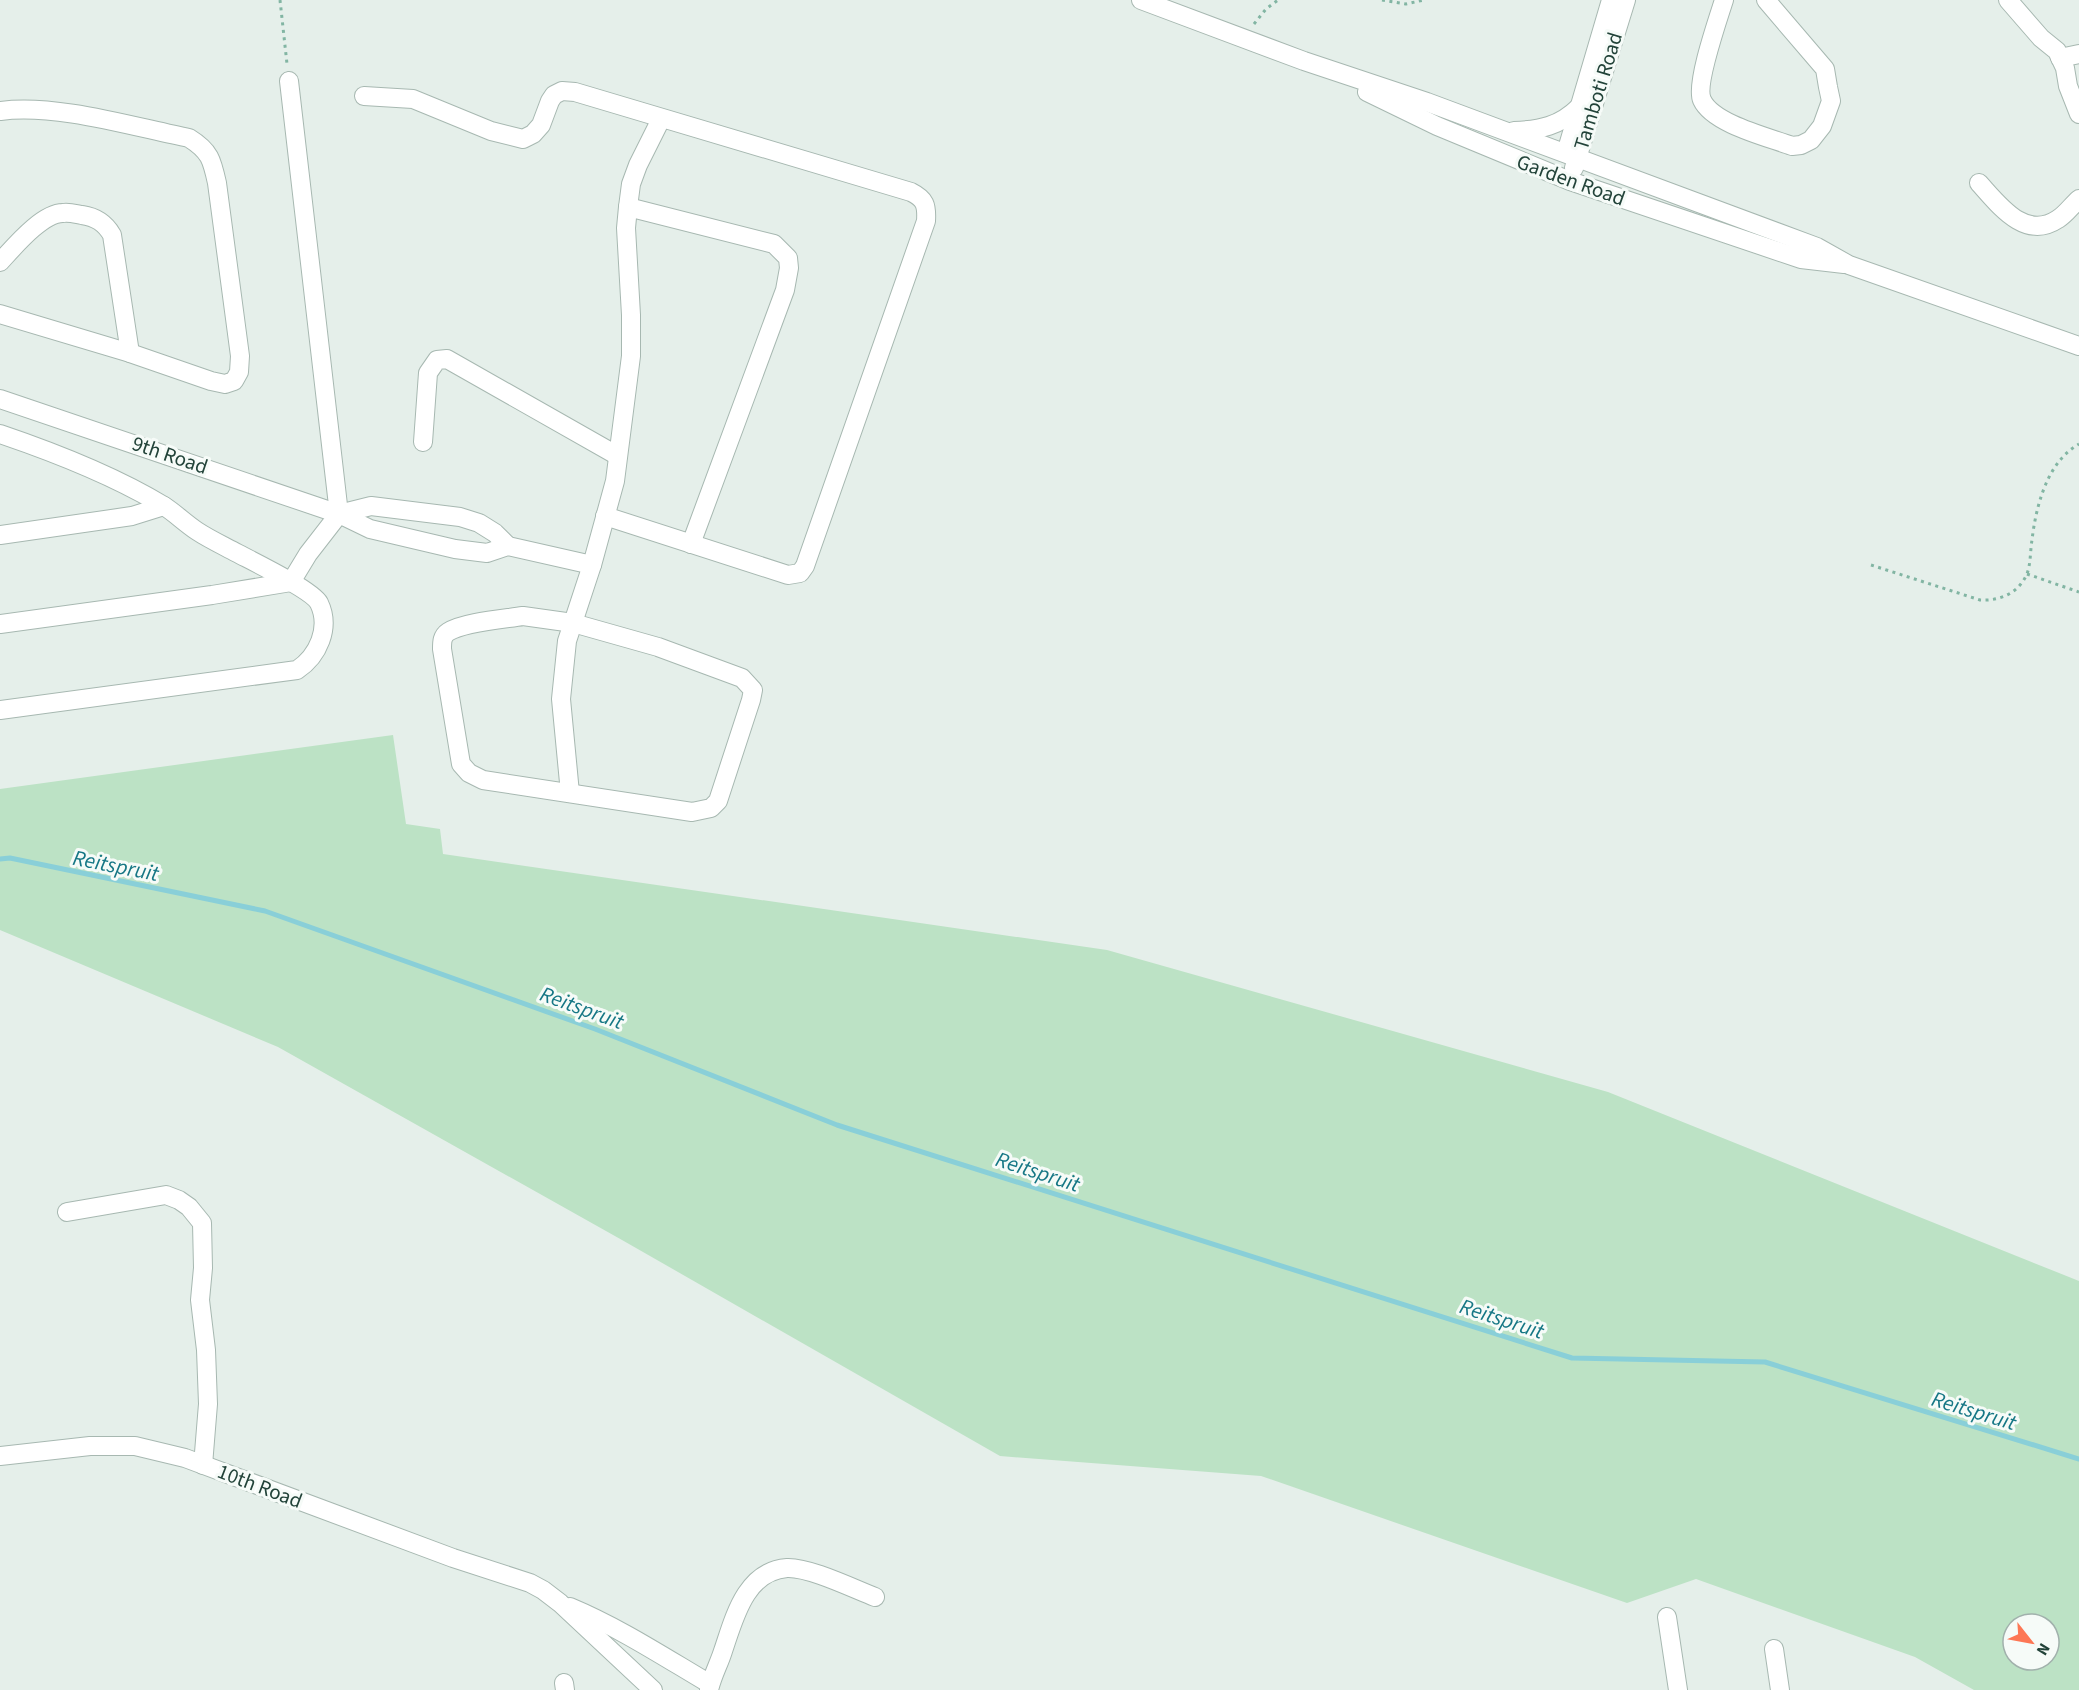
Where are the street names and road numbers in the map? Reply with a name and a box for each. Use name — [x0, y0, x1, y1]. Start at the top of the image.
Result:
street label: Tamboti Road — [1566, 28, 1630, 154]
street label: Garden Road — [1513, 147, 1629, 213]
street label: 9th Road — [128, 428, 212, 482]
street label: 10th Road — [213, 1456, 307, 1516]

